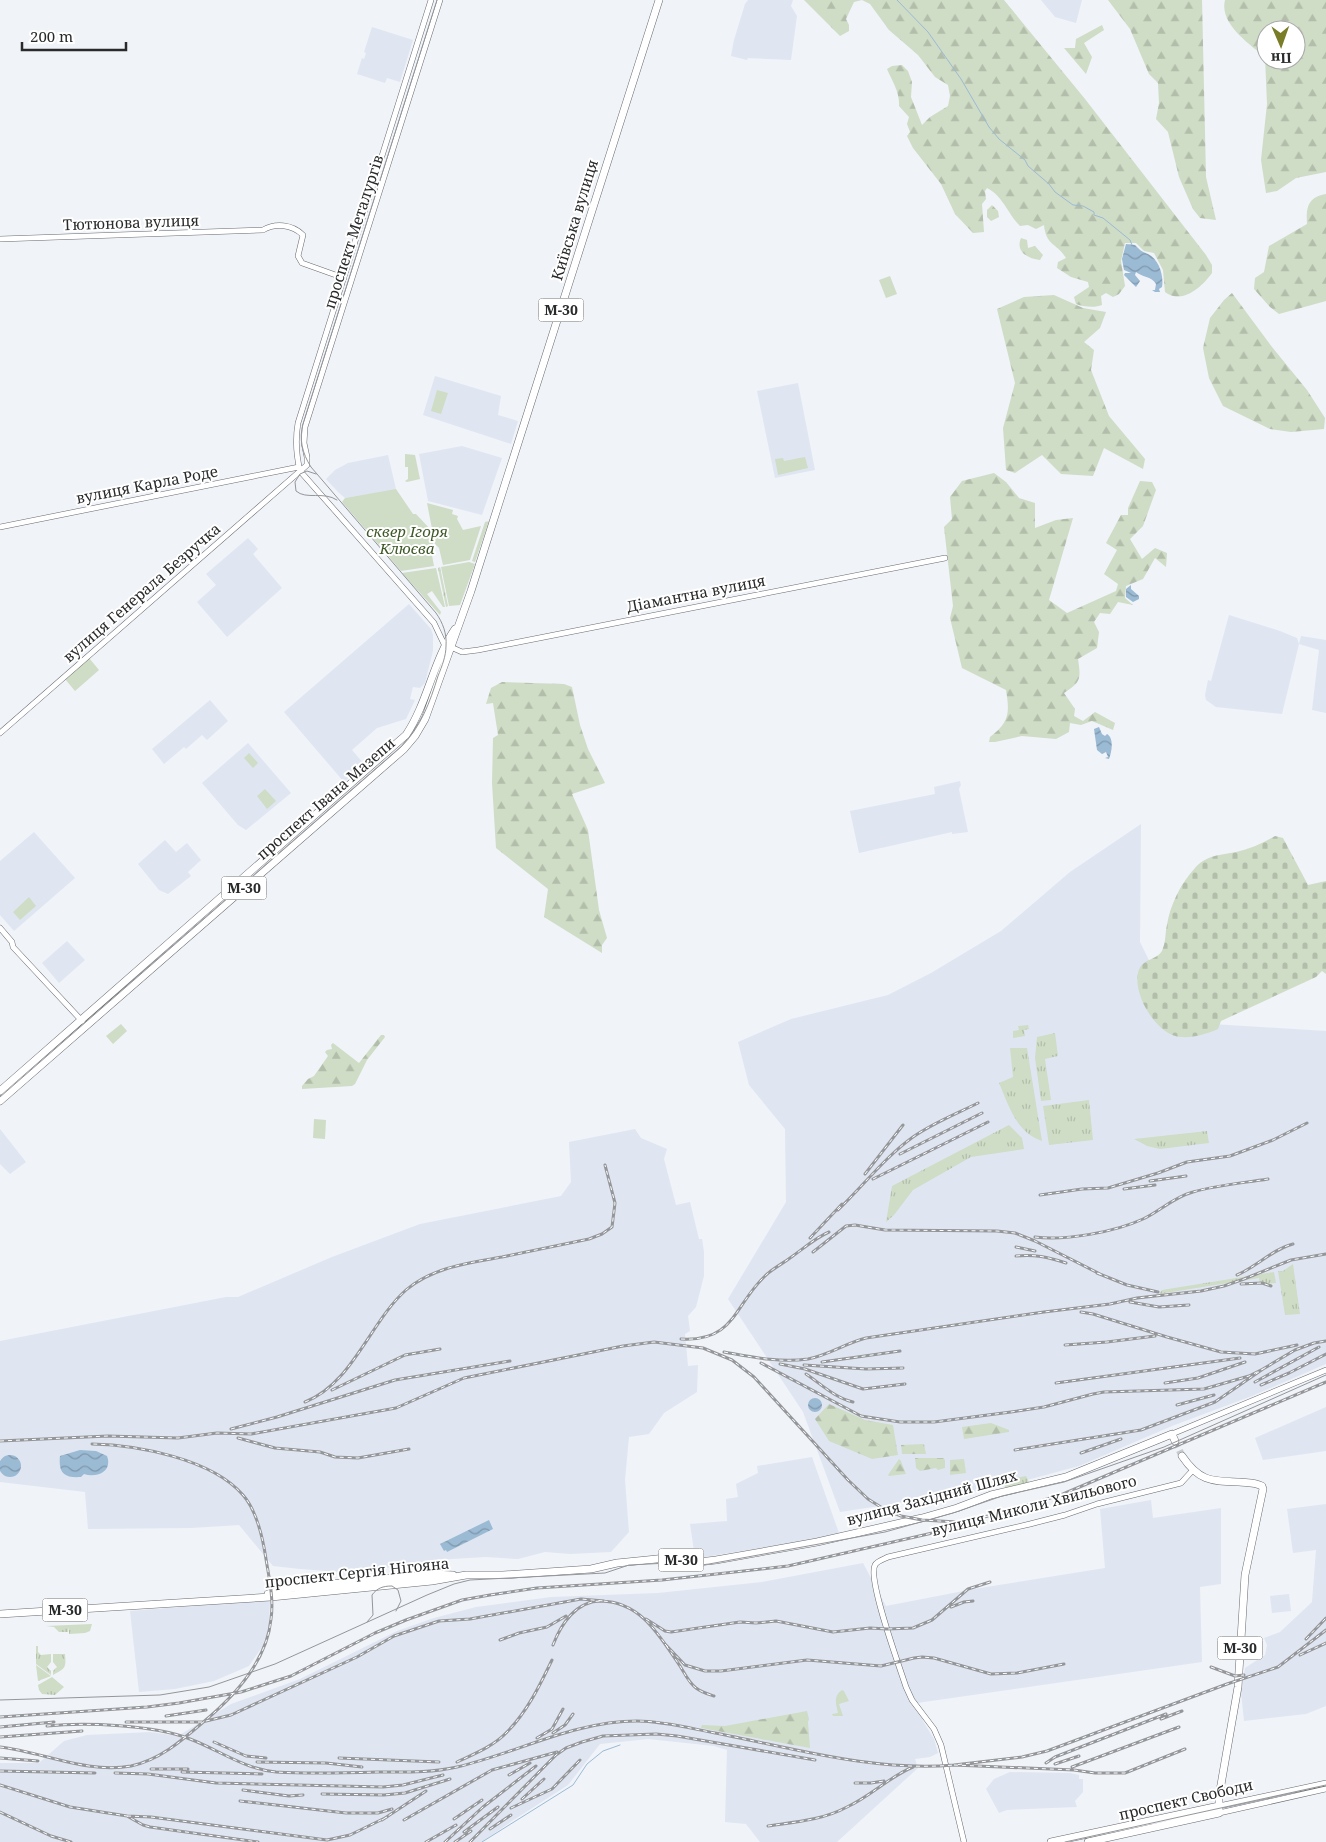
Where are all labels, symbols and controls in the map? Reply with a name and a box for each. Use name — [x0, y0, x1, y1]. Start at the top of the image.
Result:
scale bar — [22, 20, 126, 52]
north arrow — [1256, 20, 1306, 70]
text: 200 m — [30, 26, 73, 46]
text: Пн — [1270, 49, 1292, 68]
street label: проспект Металургів — [319, 152, 387, 311]
street label: Київська вулиця — [546, 157, 602, 283]
street label: Тютюнова вулиця — [63, 210, 199, 234]
road number: М-30 — [538, 298, 584, 322]
street label: вулиця Карла Роде — [74, 460, 219, 508]
street label: вулиця Генерала Безручка — [58, 518, 224, 666]
park label: сквер Ігоря Клюєва — [366, 521, 448, 558]
street label: Діамантна вулиця — [625, 570, 767, 616]
street label: проспект Івана Мазепи — [252, 733, 399, 864]
road number: М-30 — [222, 876, 266, 900]
street label: вулиця Західний Шлях — [844, 1465, 1020, 1529]
street label: вулиця Миколи Хвильового — [929, 1470, 1138, 1540]
road number: М-30 — [658, 1548, 704, 1572]
street label: проспект Сергія Нігояна — [264, 1552, 450, 1592]
road number: М-30 — [42, 1598, 88, 1622]
road number: М-30 — [1218, 1636, 1262, 1660]
street label: проспект Свободи — [1117, 1774, 1255, 1824]

